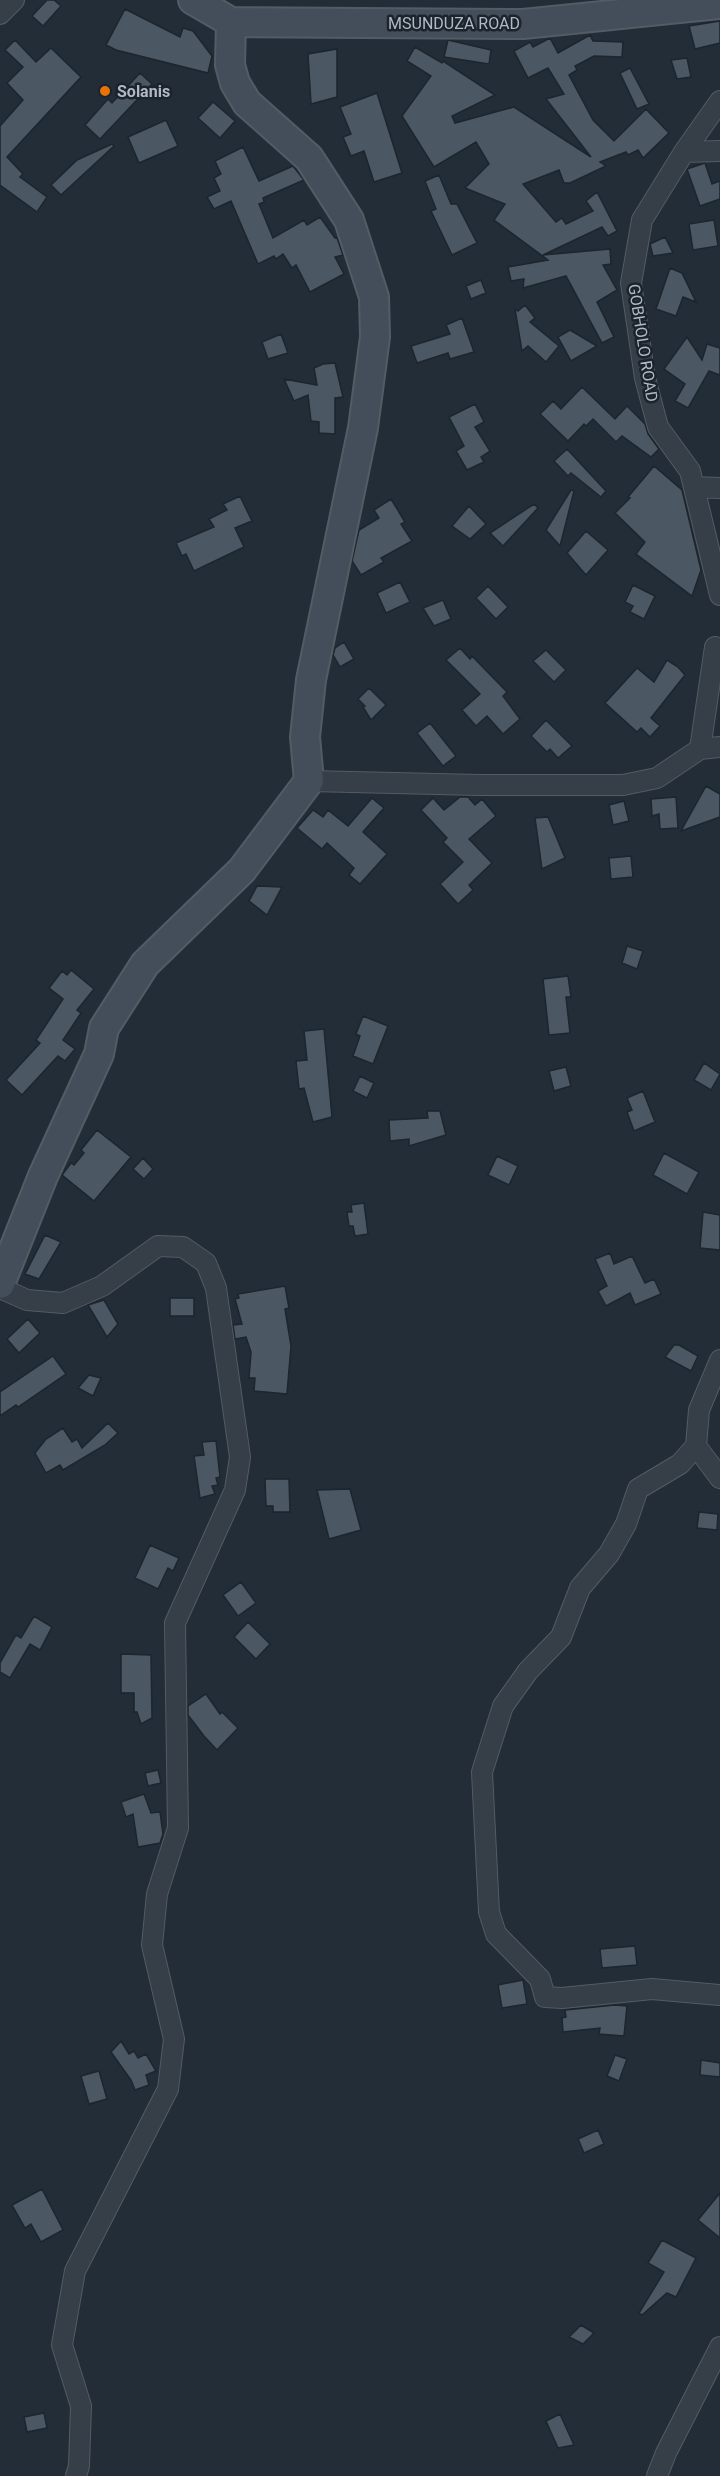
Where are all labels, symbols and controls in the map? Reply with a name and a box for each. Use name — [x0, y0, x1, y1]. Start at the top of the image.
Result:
street label: MSUNDUZA ROAD — [388, 14, 520, 33]
place label: Solanis — [117, 82, 170, 101]
marker: Solanis — [98, 84, 112, 98]
street label: GOBHOLO ROAD — [624, 283, 662, 403]

